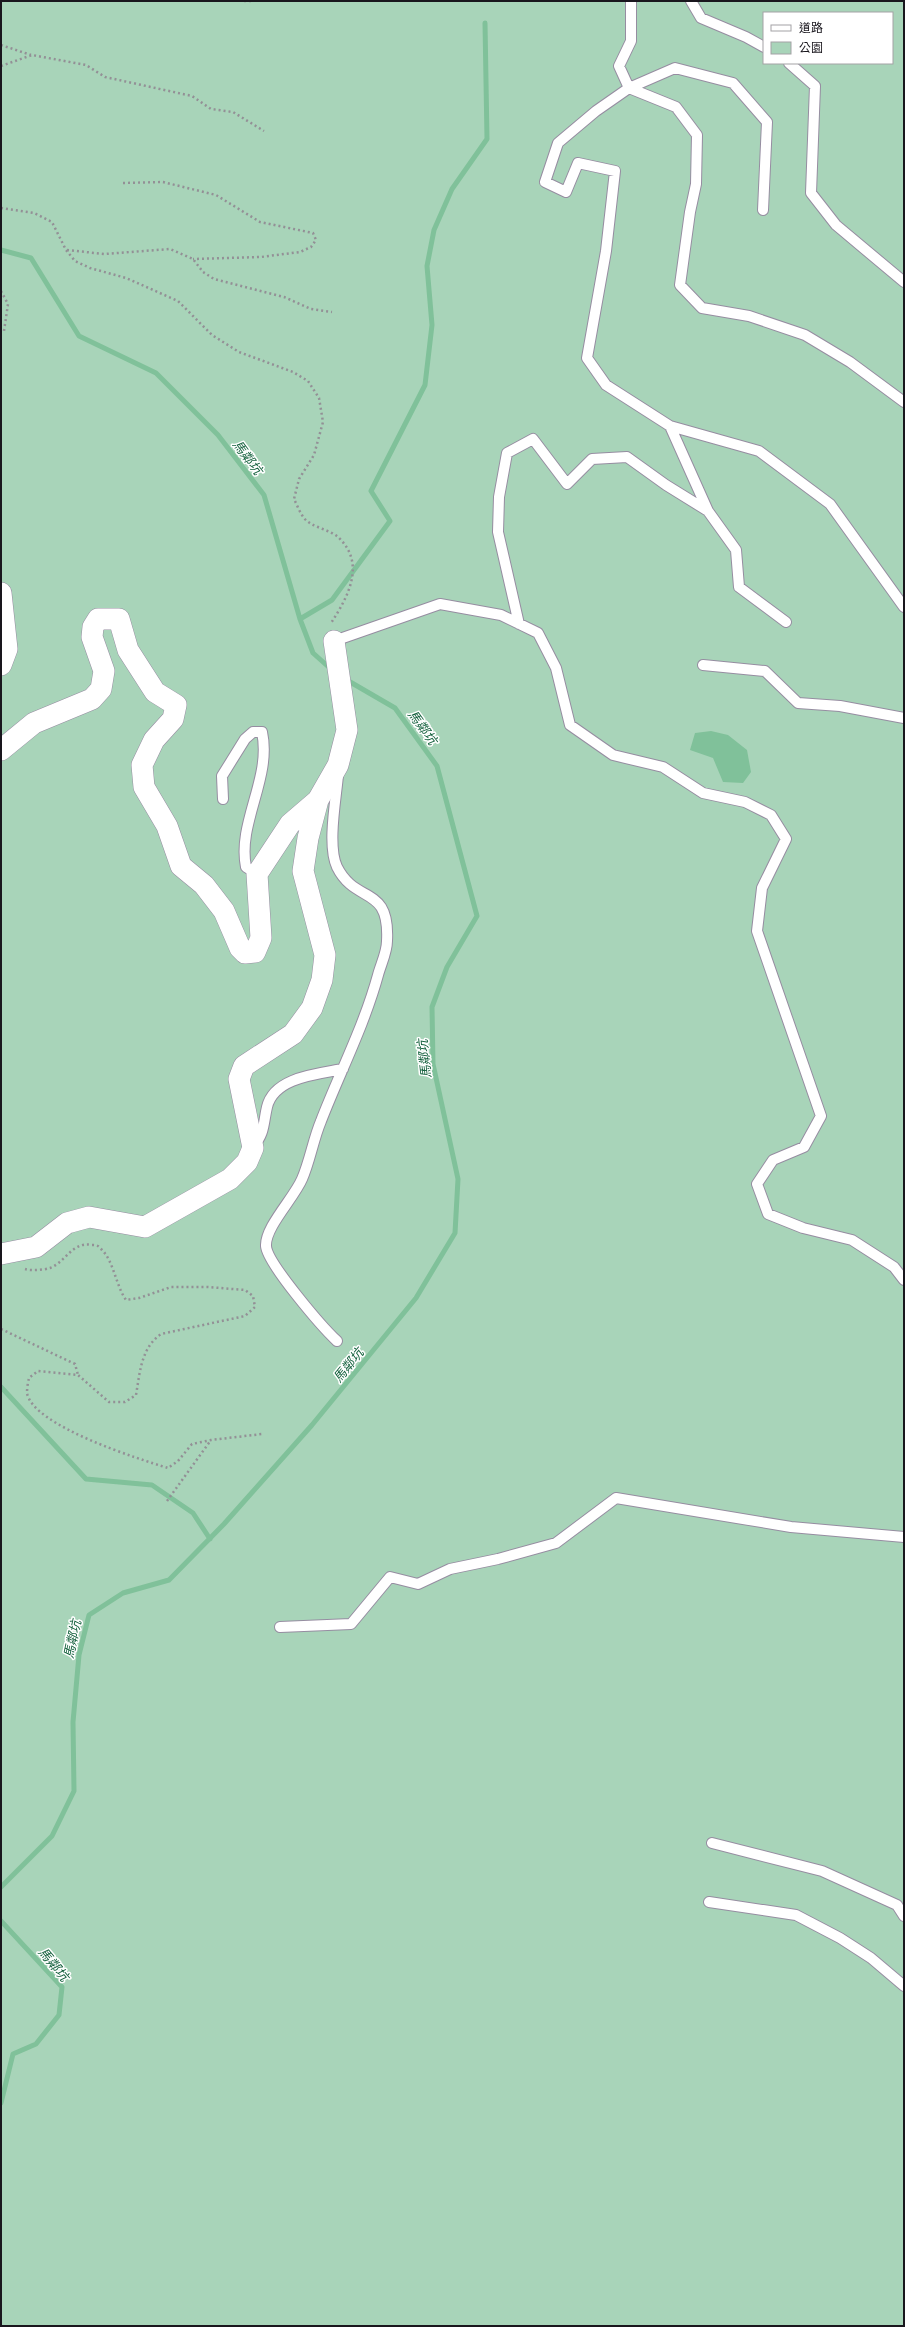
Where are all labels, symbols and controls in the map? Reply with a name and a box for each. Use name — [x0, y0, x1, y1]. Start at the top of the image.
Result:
legend — [763, 12, 893, 64]
text: 道路 — [799, 20, 823, 35]
text: 公園 — [799, 40, 823, 55]
water label: 馬鄰坑 — [230, 437, 267, 479]
water label: 馬鄰坑 — [405, 707, 442, 749]
water label: 馬鄰坑 — [414, 1037, 434, 1079]
water label: 馬鄰坑 — [330, 1343, 368, 1385]
water label: 馬鄰坑 — [60, 1616, 84, 1660]
water label: 馬鄰坑 — [35, 1944, 74, 1986]

